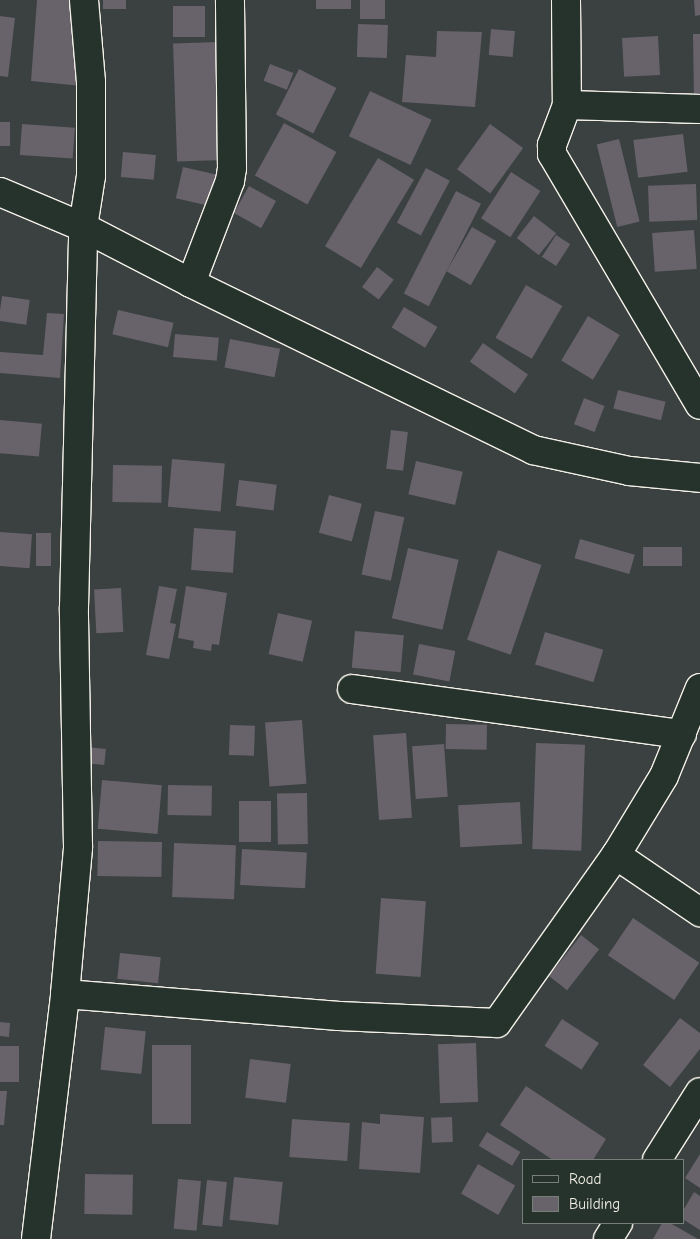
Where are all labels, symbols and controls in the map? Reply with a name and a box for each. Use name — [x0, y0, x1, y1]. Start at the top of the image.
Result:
legend — [522, 1159, 685, 1224]
text: Road — [569, 1170, 601, 1188]
text: Building — [569, 1195, 620, 1213]

